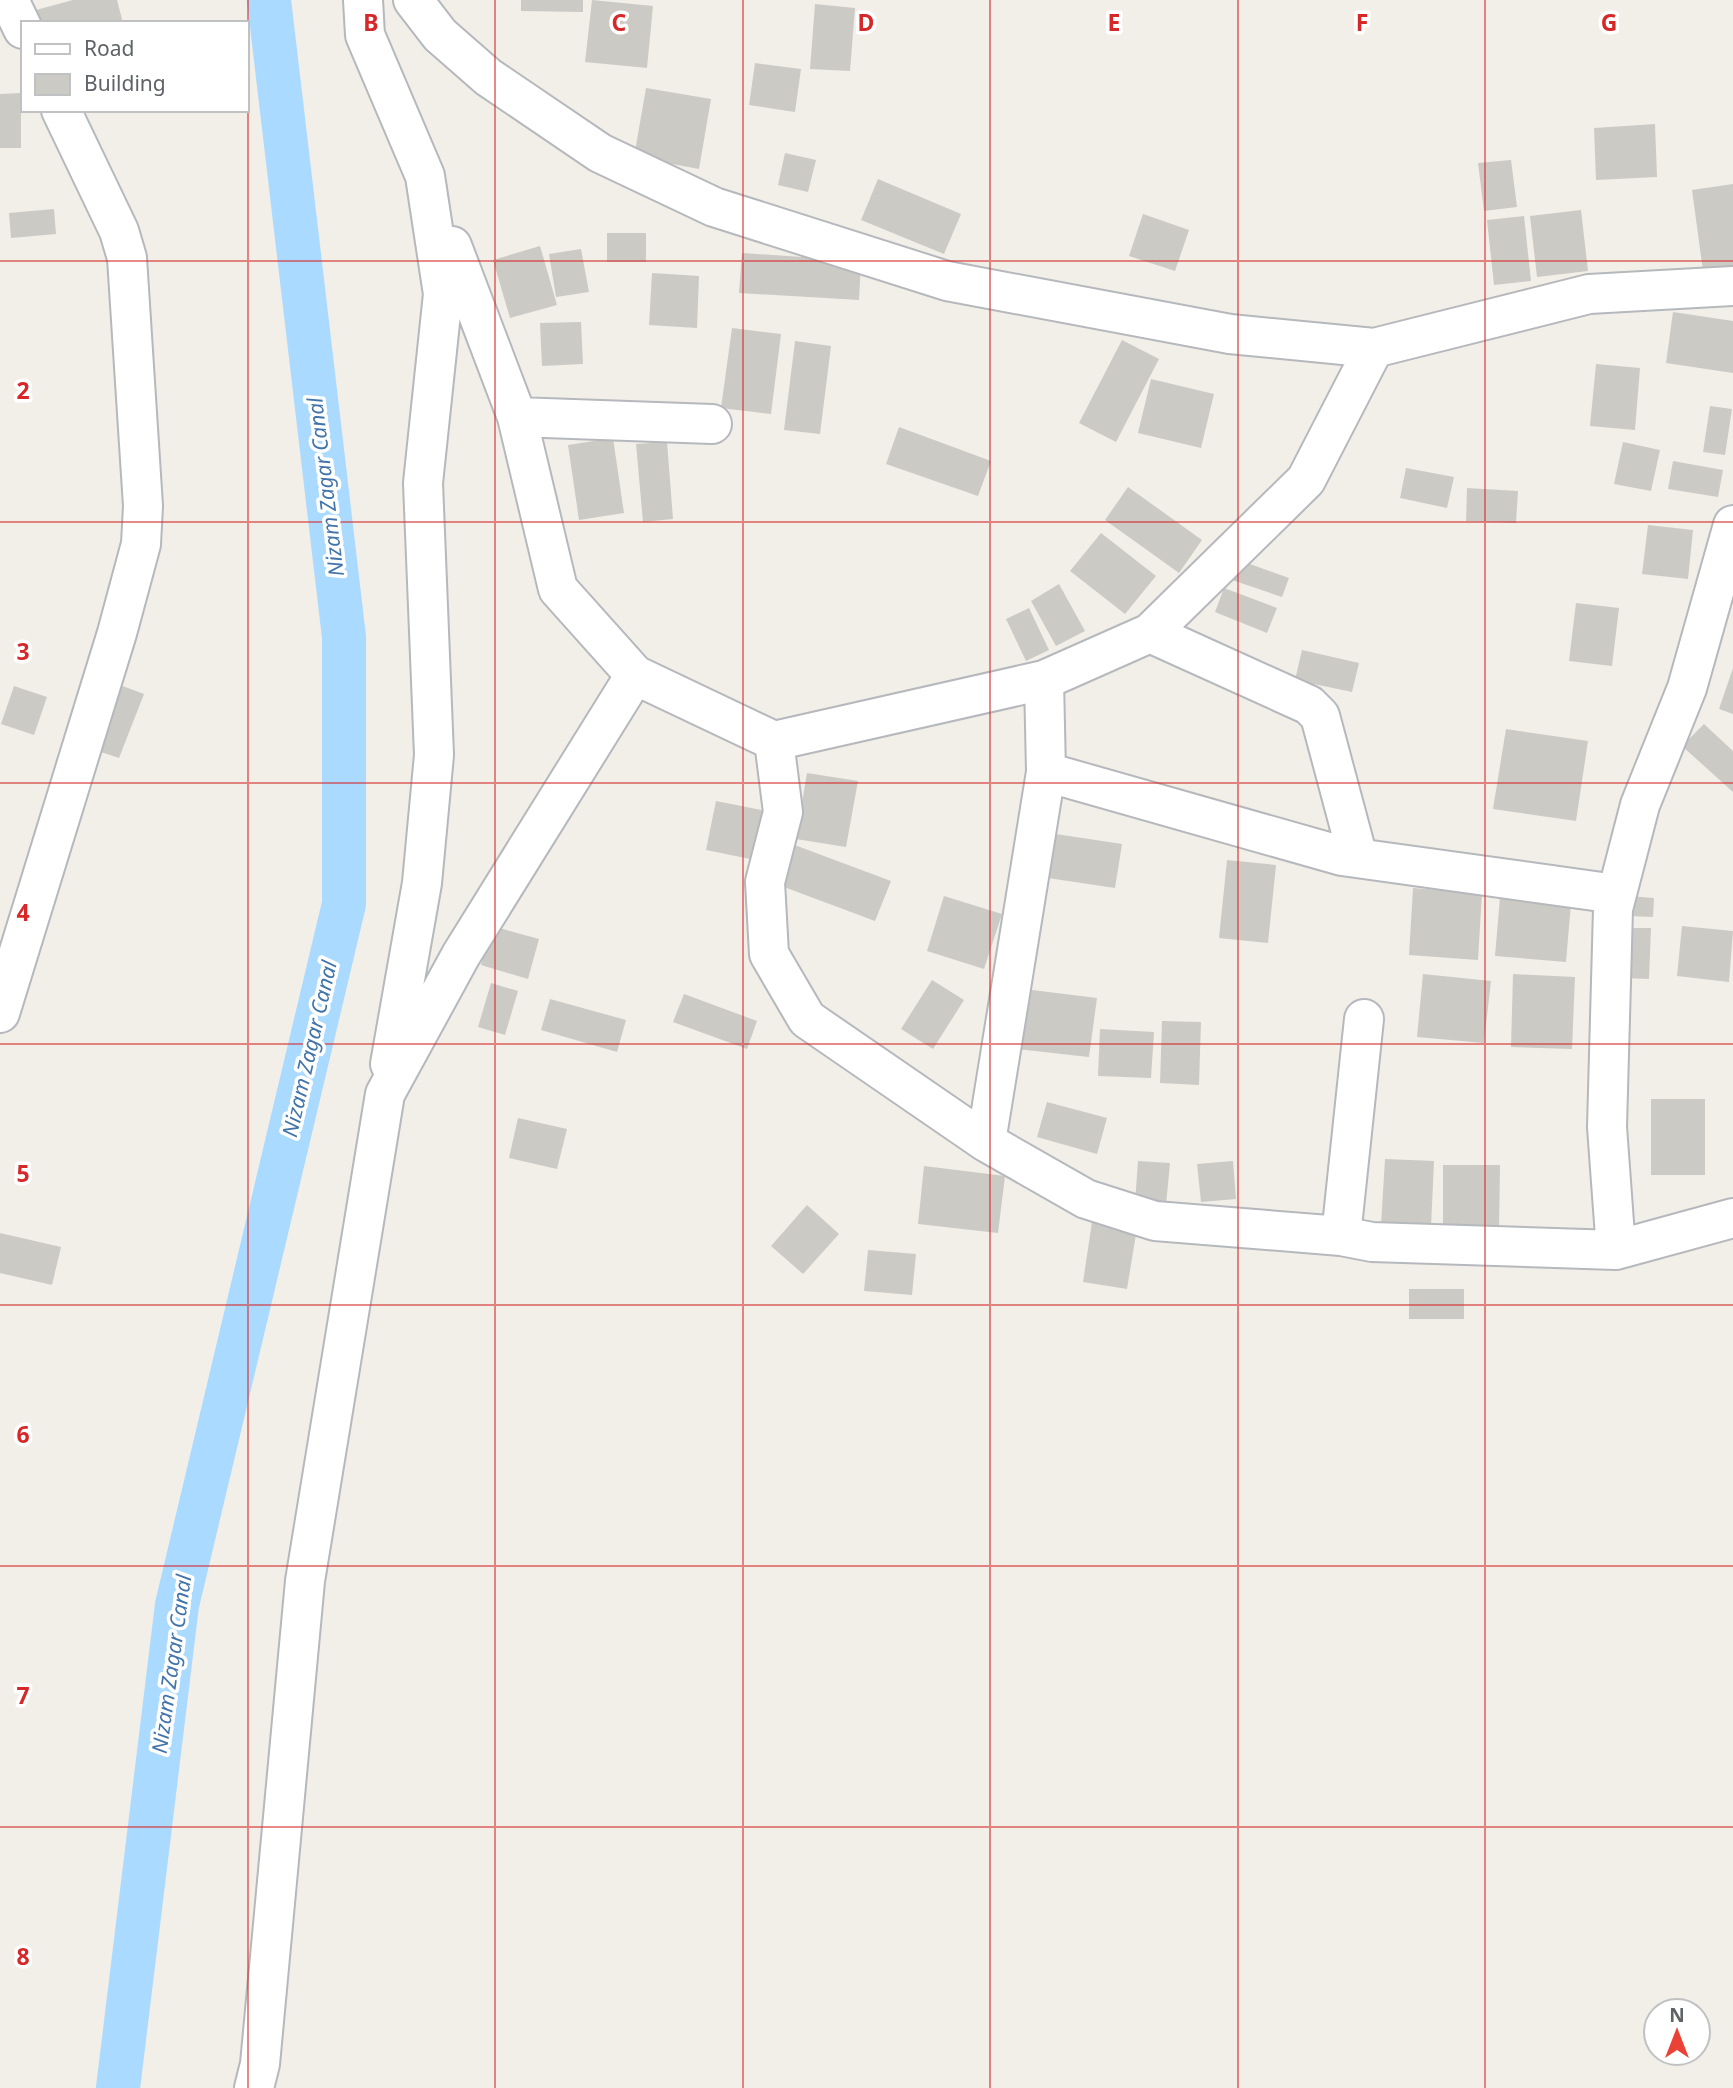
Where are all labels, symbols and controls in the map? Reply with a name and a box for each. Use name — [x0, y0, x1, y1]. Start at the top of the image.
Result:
text: B — [363, 6, 379, 38]
text: C — [612, 6, 627, 38]
text: D — [858, 6, 874, 38]
text: E — [1108, 6, 1120, 38]
text: F — [1356, 6, 1368, 38]
text: G — [1601, 6, 1617, 38]
legend — [21, 21, 248, 112]
text: Road — [84, 34, 134, 62]
text: Building — [84, 69, 166, 97]
text: 2 — [16, 374, 30, 406]
water label: Nizam Zagar Canal — [300, 395, 350, 578]
text: 3 — [16, 635, 30, 667]
text: 4 — [16, 896, 30, 928]
water label: Nizam Zagar Canal — [275, 957, 343, 1140]
text: 5 — [16, 1157, 30, 1189]
text: 6 — [16, 1418, 30, 1450]
water label: Nizam Zagar Canal — [145, 1572, 197, 1755]
text: 7 — [16, 1679, 30, 1711]
text: 8 — [16, 1940, 30, 1972]
north arrow — [1642, 1997, 1712, 2067]
text: N — [1669, 2002, 1685, 2028]

